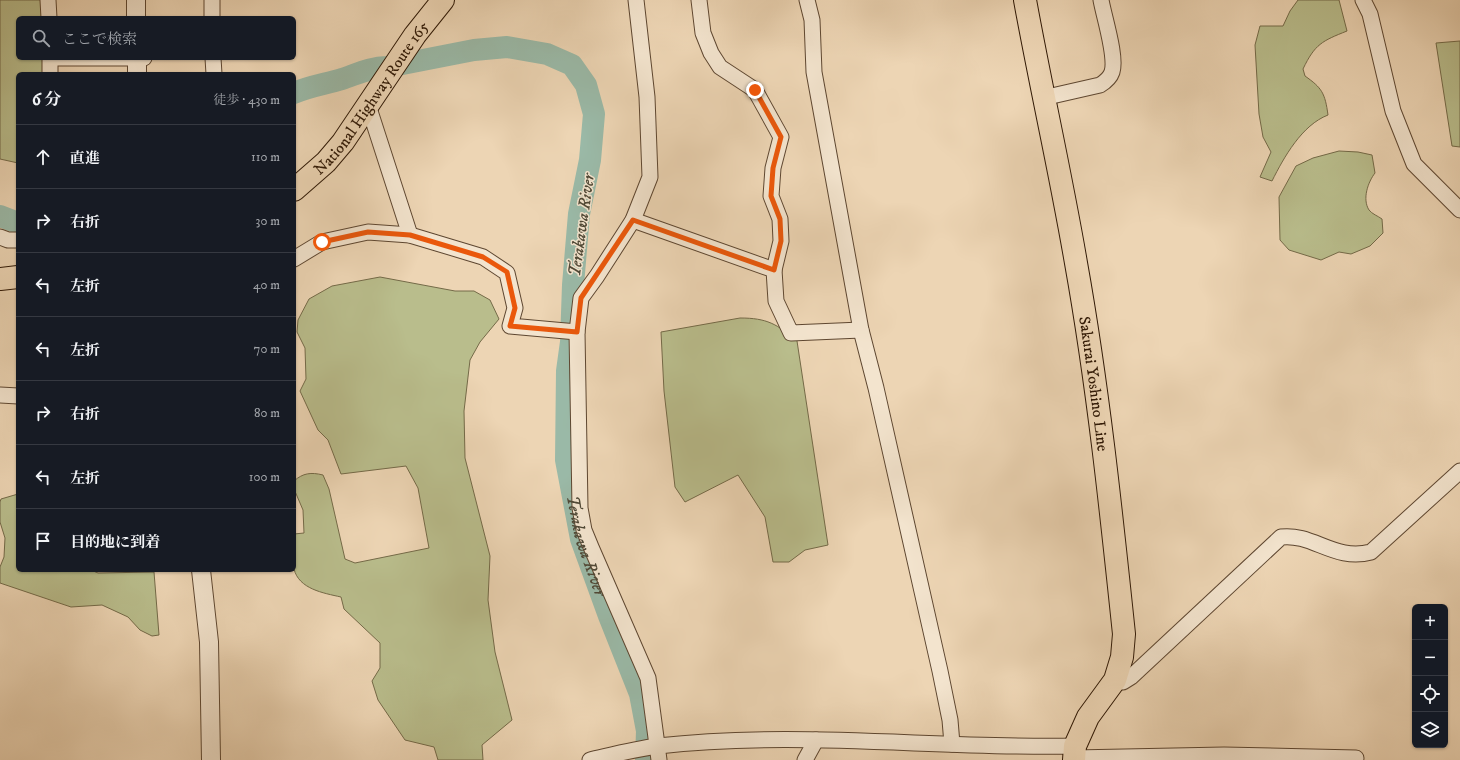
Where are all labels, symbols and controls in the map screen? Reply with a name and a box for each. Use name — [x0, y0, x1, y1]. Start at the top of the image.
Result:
search box — [16, 16, 296, 60]
street label: National Highway Route 165 — [310, 17, 433, 180]
icon: search — [30, 27, 52, 49]
text: ここで検索 — [62, 30, 137, 49]
route end — [746, 81, 764, 99]
text: 6 分 — [32, 89, 62, 111]
text: 徒歩 · 430 m — [213, 92, 280, 108]
icon: ahead — [32, 146, 54, 168]
text: 直進 — [70, 149, 100, 168]
text: 110 m — [251, 149, 280, 165]
water label: Terakawa River — [564, 170, 600, 278]
icon: right — [32, 210, 54, 232]
text: 右折 — [70, 213, 100, 232]
text: 30 m — [256, 213, 280, 229]
route start — [313, 233, 331, 251]
icon: left — [32, 274, 54, 296]
text: 左折 — [70, 277, 100, 296]
text: 40 m — [253, 277, 280, 293]
street label: Sakurai Yoshino Line — [1074, 315, 1113, 453]
icon: left — [32, 338, 54, 360]
text: 左折 — [70, 341, 100, 360]
text: 70 m — [254, 341, 280, 357]
icon: right — [32, 402, 54, 424]
text: 右折 — [70, 405, 100, 424]
text: 80 m — [254, 405, 280, 421]
icon: left — [32, 466, 54, 488]
text: 左折 — [70, 469, 100, 488]
text: 100 m — [249, 469, 280, 485]
water label: Terakawa River — [561, 494, 611, 601]
icon: arrive — [32, 530, 54, 552]
text: 目的地に到着 — [70, 533, 160, 552]
map controls — [1412, 604, 1448, 748]
button: + — [1412, 604, 1448, 640]
button: − — [1412, 640, 1448, 676]
button: locate — [1412, 676, 1448, 712]
button: layers — [1412, 712, 1448, 748]

